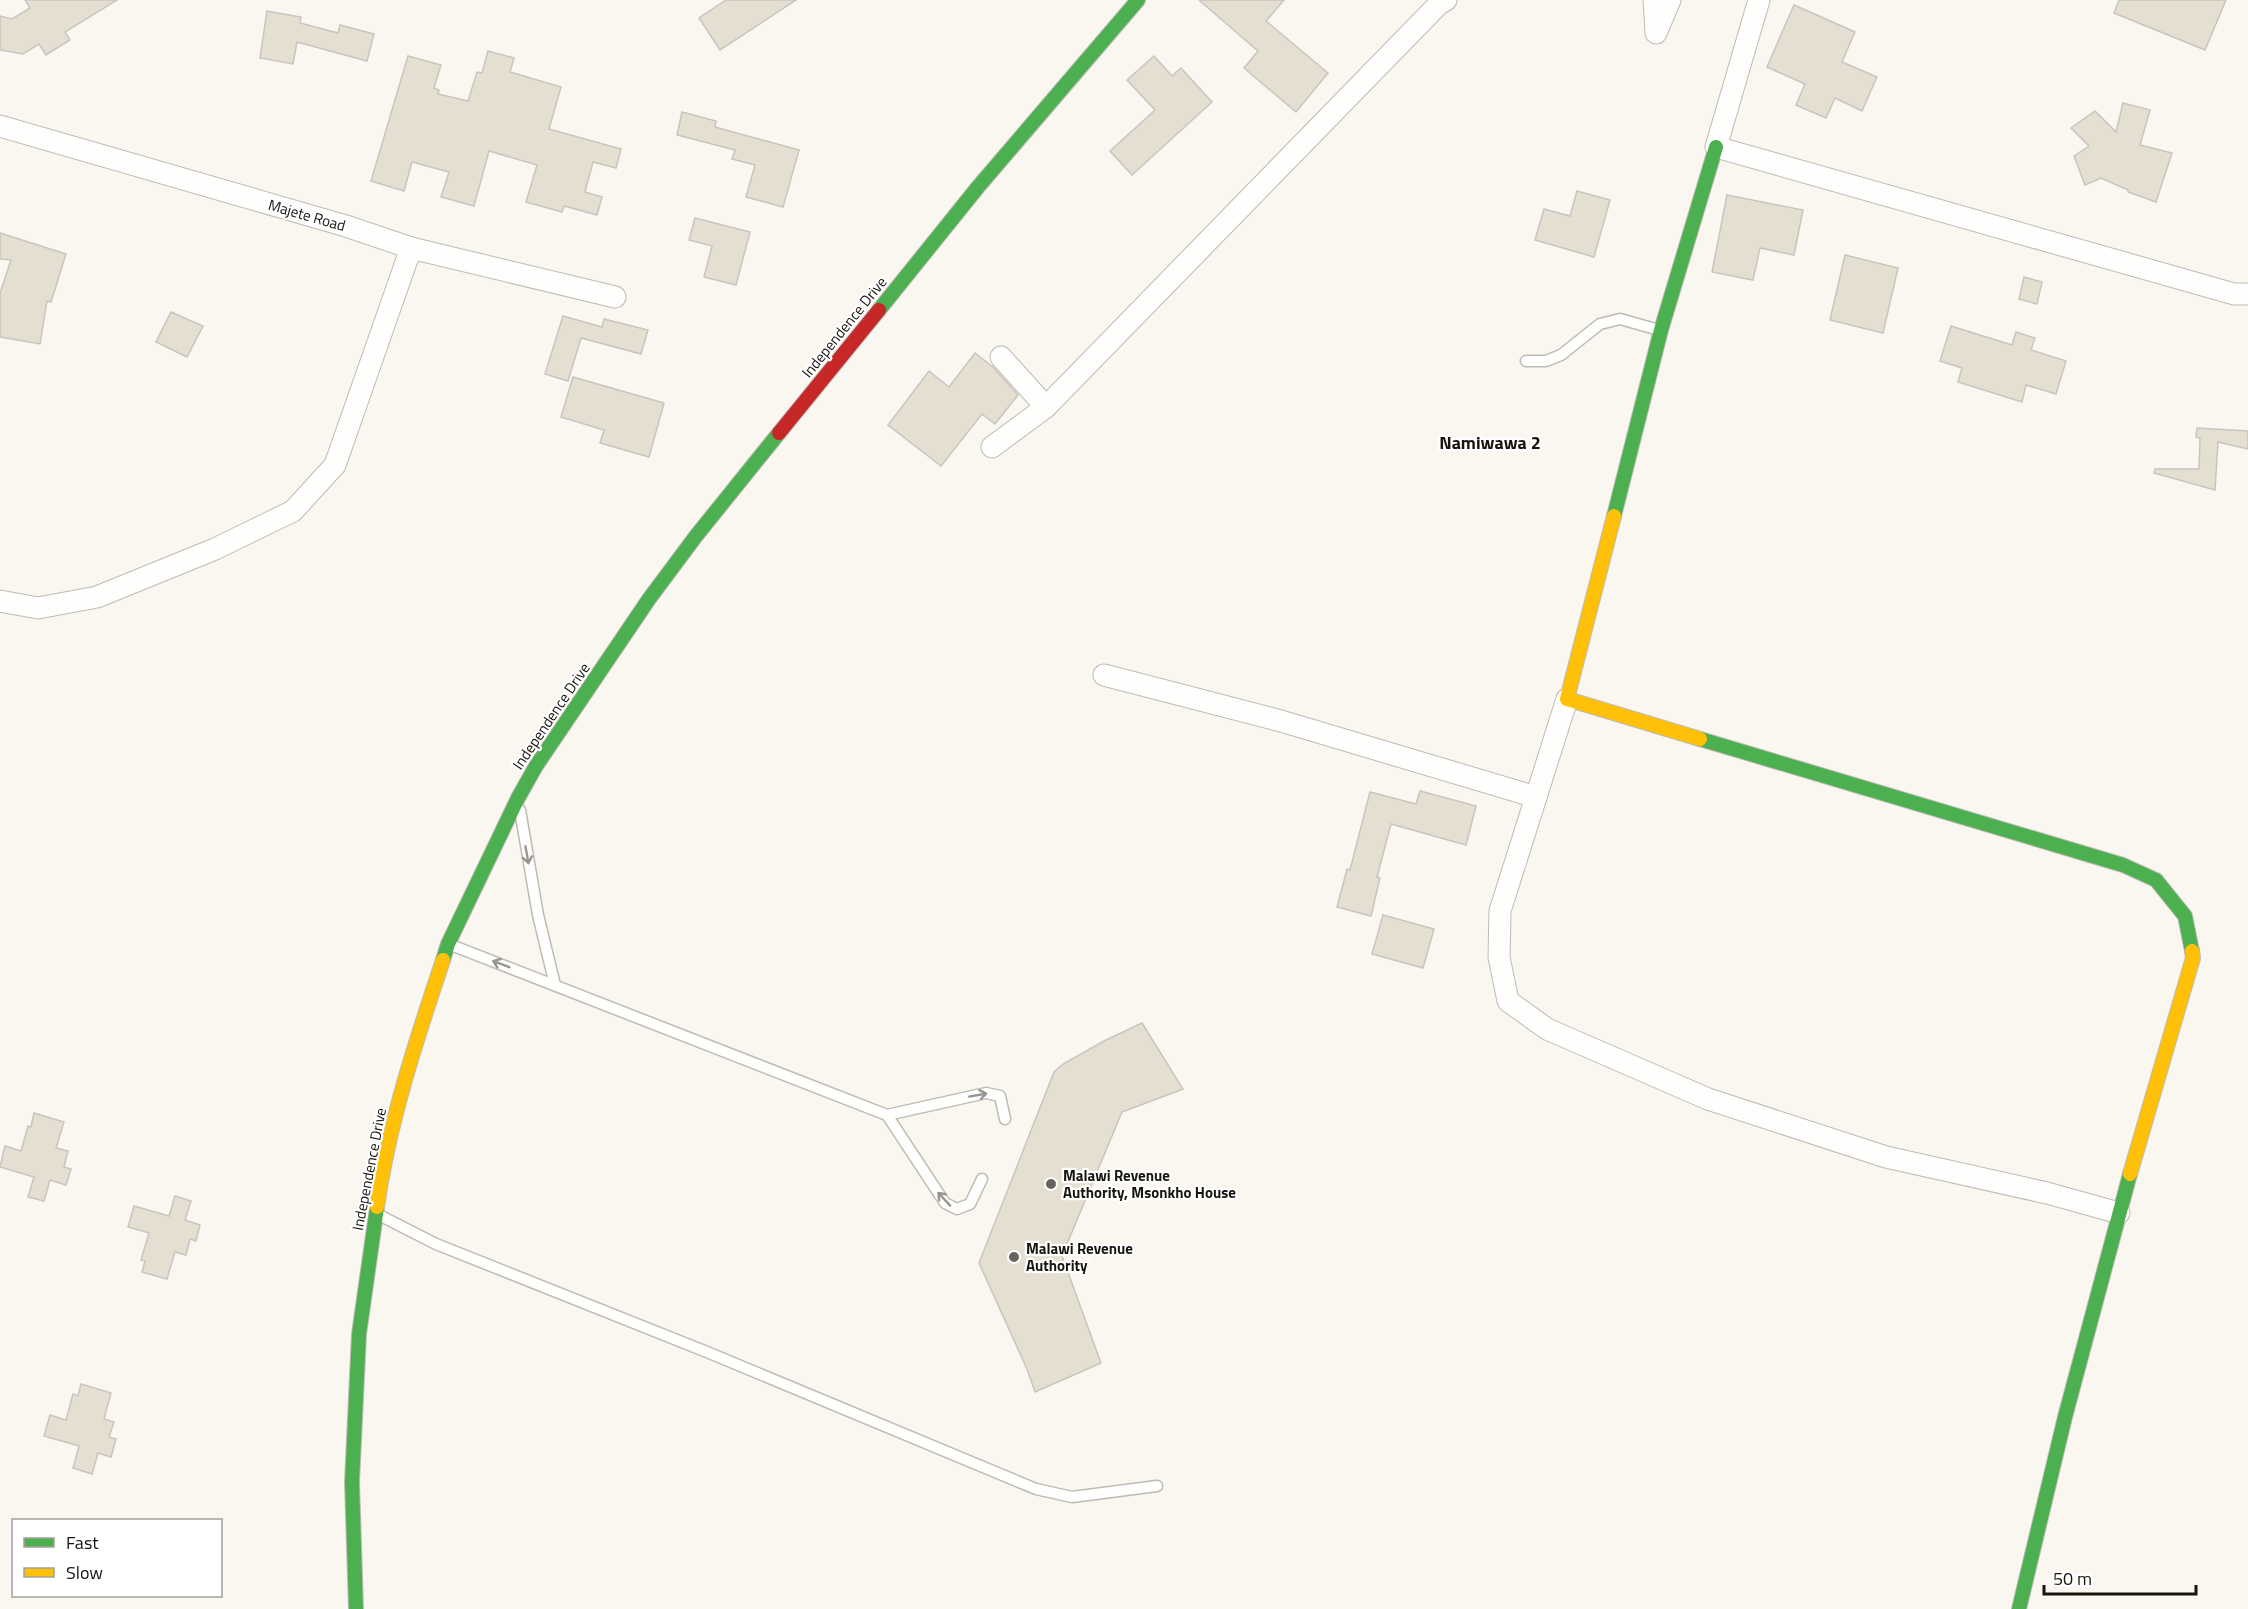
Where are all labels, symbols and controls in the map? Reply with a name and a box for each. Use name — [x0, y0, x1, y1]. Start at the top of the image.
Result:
street label: Majete Road — [266, 193, 348, 237]
street label: Independence Drive — [796, 271, 892, 383]
district label: Namiwawa 2 — [1439, 429, 1541, 456]
street label: Independence Drive — [507, 658, 595, 774]
one-way arrow — [522, 845, 533, 865]
one-way arrow — [493, 958, 511, 969]
one-way arrow — [968, 1089, 987, 1100]
street label: Independence Drive — [346, 1106, 392, 1232]
place label: Malawi Revenue Authority, Msonkho House — [1063, 1164, 1236, 1204]
marker: Malawi Revenue Authority, Msonkho House — [1044, 1177, 1058, 1191]
one-way arrow — [937, 1191, 951, 1206]
place label: Malawi Revenue Authority — [1026, 1237, 1133, 1277]
marker: Malawi Revenue Authority — [1007, 1250, 1021, 1264]
legend — [12, 1519, 222, 1597]
text: Fast — [66, 1529, 99, 1556]
scale bar — [2044, 1558, 2196, 1596]
text: Slow — [66, 1559, 103, 1586]
text: 50 m — [2053, 1565, 2092, 1592]

